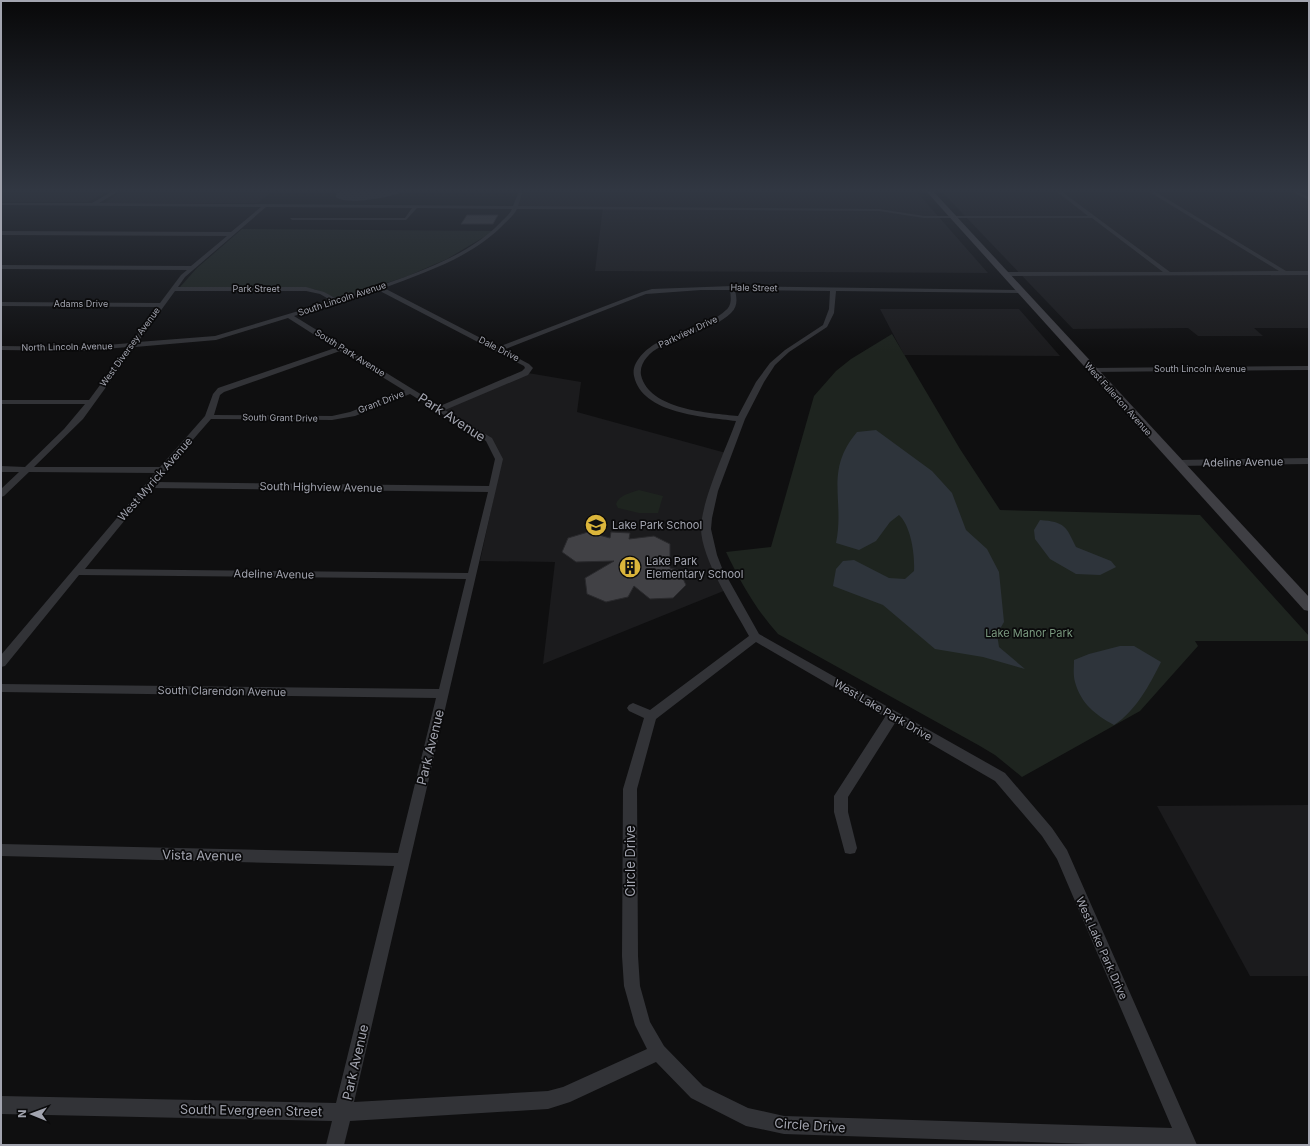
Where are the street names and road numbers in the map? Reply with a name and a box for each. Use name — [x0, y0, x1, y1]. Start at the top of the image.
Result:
street label: South Lincoln Avenue — [296, 279, 387, 318]
street label: Hale Street — [730, 282, 778, 293]
street label: Park Street — [232, 283, 280, 294]
street label: Adams Drive — [54, 298, 108, 309]
street label: West Diversey Avenue — [97, 305, 162, 388]
street label: Parkview Drive — [657, 313, 719, 350]
street label: South Park Avenue — [313, 327, 387, 379]
street label: Dale Drive — [477, 334, 521, 363]
street label: North Lincoln Avenue — [21, 340, 113, 353]
street label: West Fullerton Avenue — [1082, 360, 1154, 438]
street label: South Lincoln Avenue — [1154, 363, 1246, 374]
street label: Grant Drive — [356, 388, 405, 415]
street label: Park Avenue — [415, 389, 489, 445]
street label: South Grant Drive — [242, 411, 318, 424]
street label: West Myrick Avenue — [115, 434, 195, 524]
street label: Adeline Avenue — [1203, 454, 1283, 470]
street label: South Highview Avenue — [259, 479, 383, 495]
street label: Adeline Avenue — [234, 566, 314, 582]
street label: West Lake Park Drive — [832, 676, 934, 744]
street label: South Clarendon Avenue — [158, 683, 286, 699]
street label: Park Avenue — [413, 708, 447, 786]
street label: Circle Drive — [622, 825, 638, 897]
street label: Vista Avenue — [162, 846, 242, 864]
street label: West Lake Park Drive — [1073, 895, 1131, 1001]
street label: Park Avenue — [339, 1023, 371, 1101]
street label: South Evergreen Street — [180, 1101, 322, 1119]
street label: Circle Drive — [774, 1115, 846, 1135]

